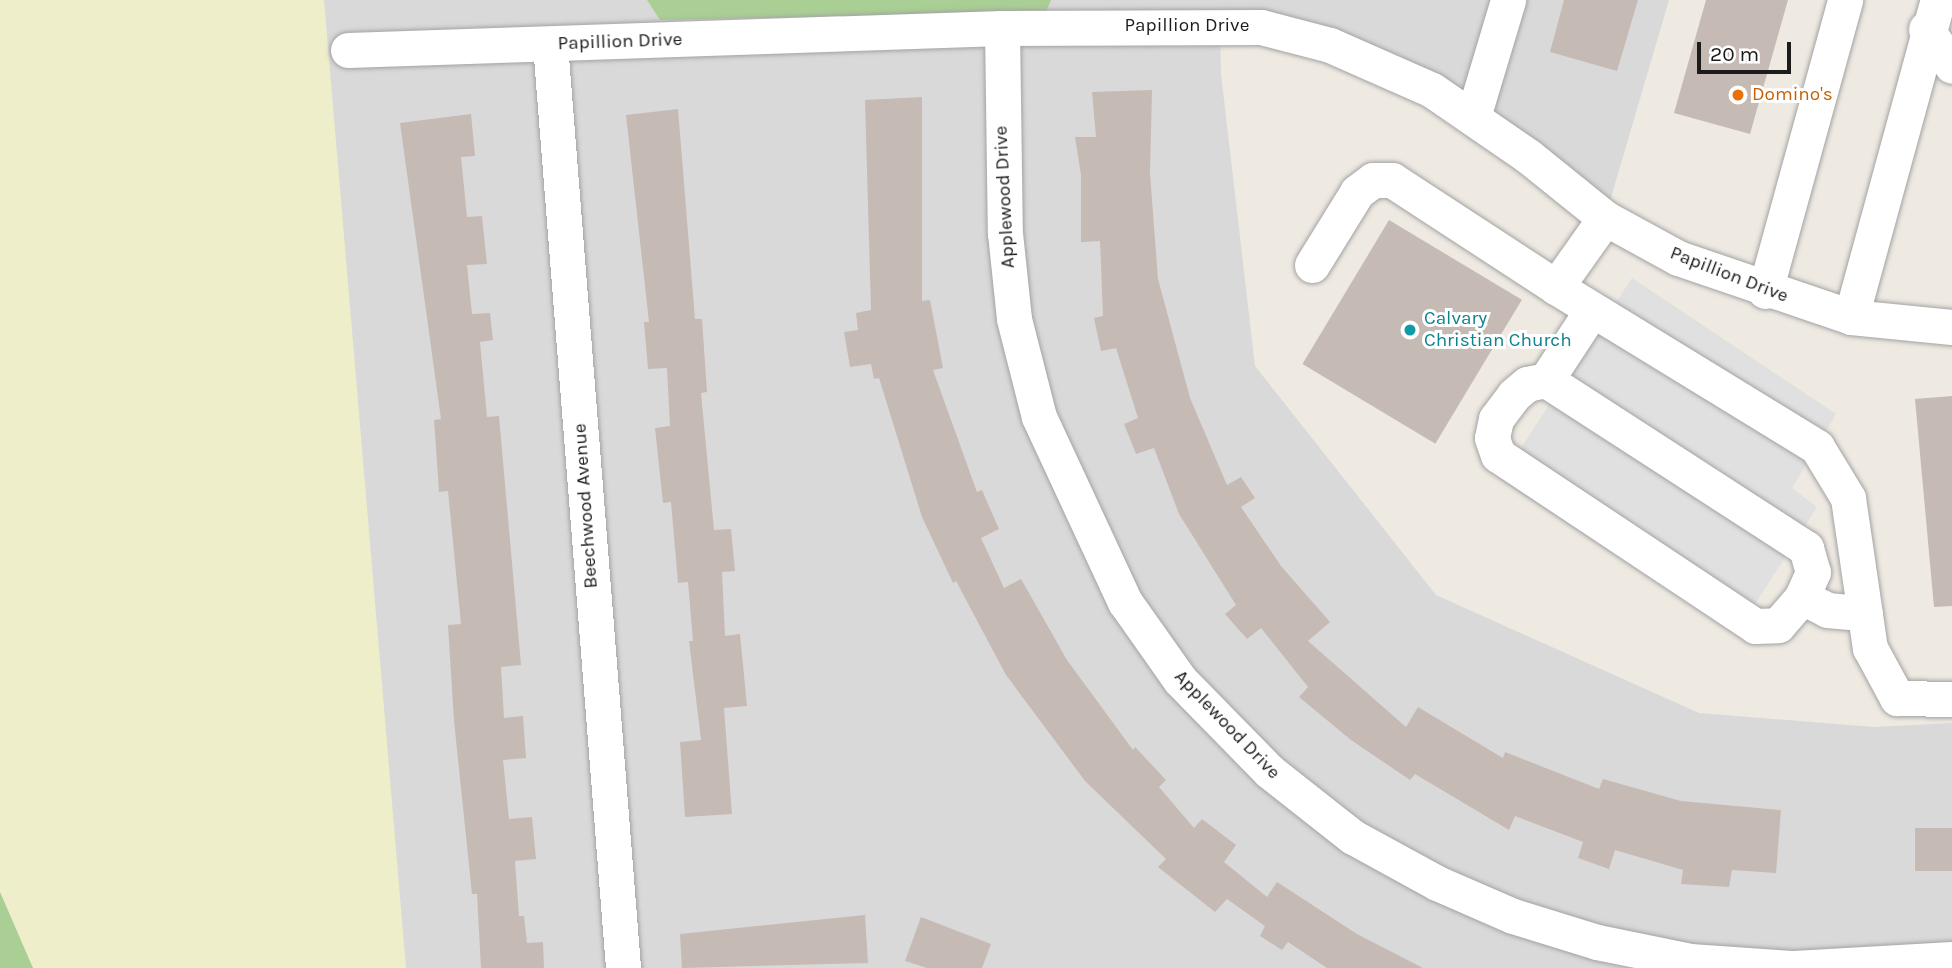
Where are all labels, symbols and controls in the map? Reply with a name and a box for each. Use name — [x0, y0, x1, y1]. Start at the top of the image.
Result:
street label: Papillion Drive — [1125, 15, 1249, 37]
street label: Papillion Drive — [557, 28, 683, 56]
scale bar — [1700, 28, 1794, 72]
text: 20 m — [1710, 42, 1759, 66]
place label: Domino's — [1752, 84, 1833, 106]
marker: Domino's — [1730, 87, 1746, 103]
street label: Applewood Drive — [990, 125, 1020, 269]
street label: Papillion Drive — [1667, 242, 1791, 308]
place label: Calvary Christian Church — [1424, 308, 1572, 352]
marker: Calvary Christian Church — [1402, 322, 1418, 338]
street label: Beechwood Avenue — [569, 423, 603, 589]
street label: Applewood Drive — [1169, 666, 1285, 784]

